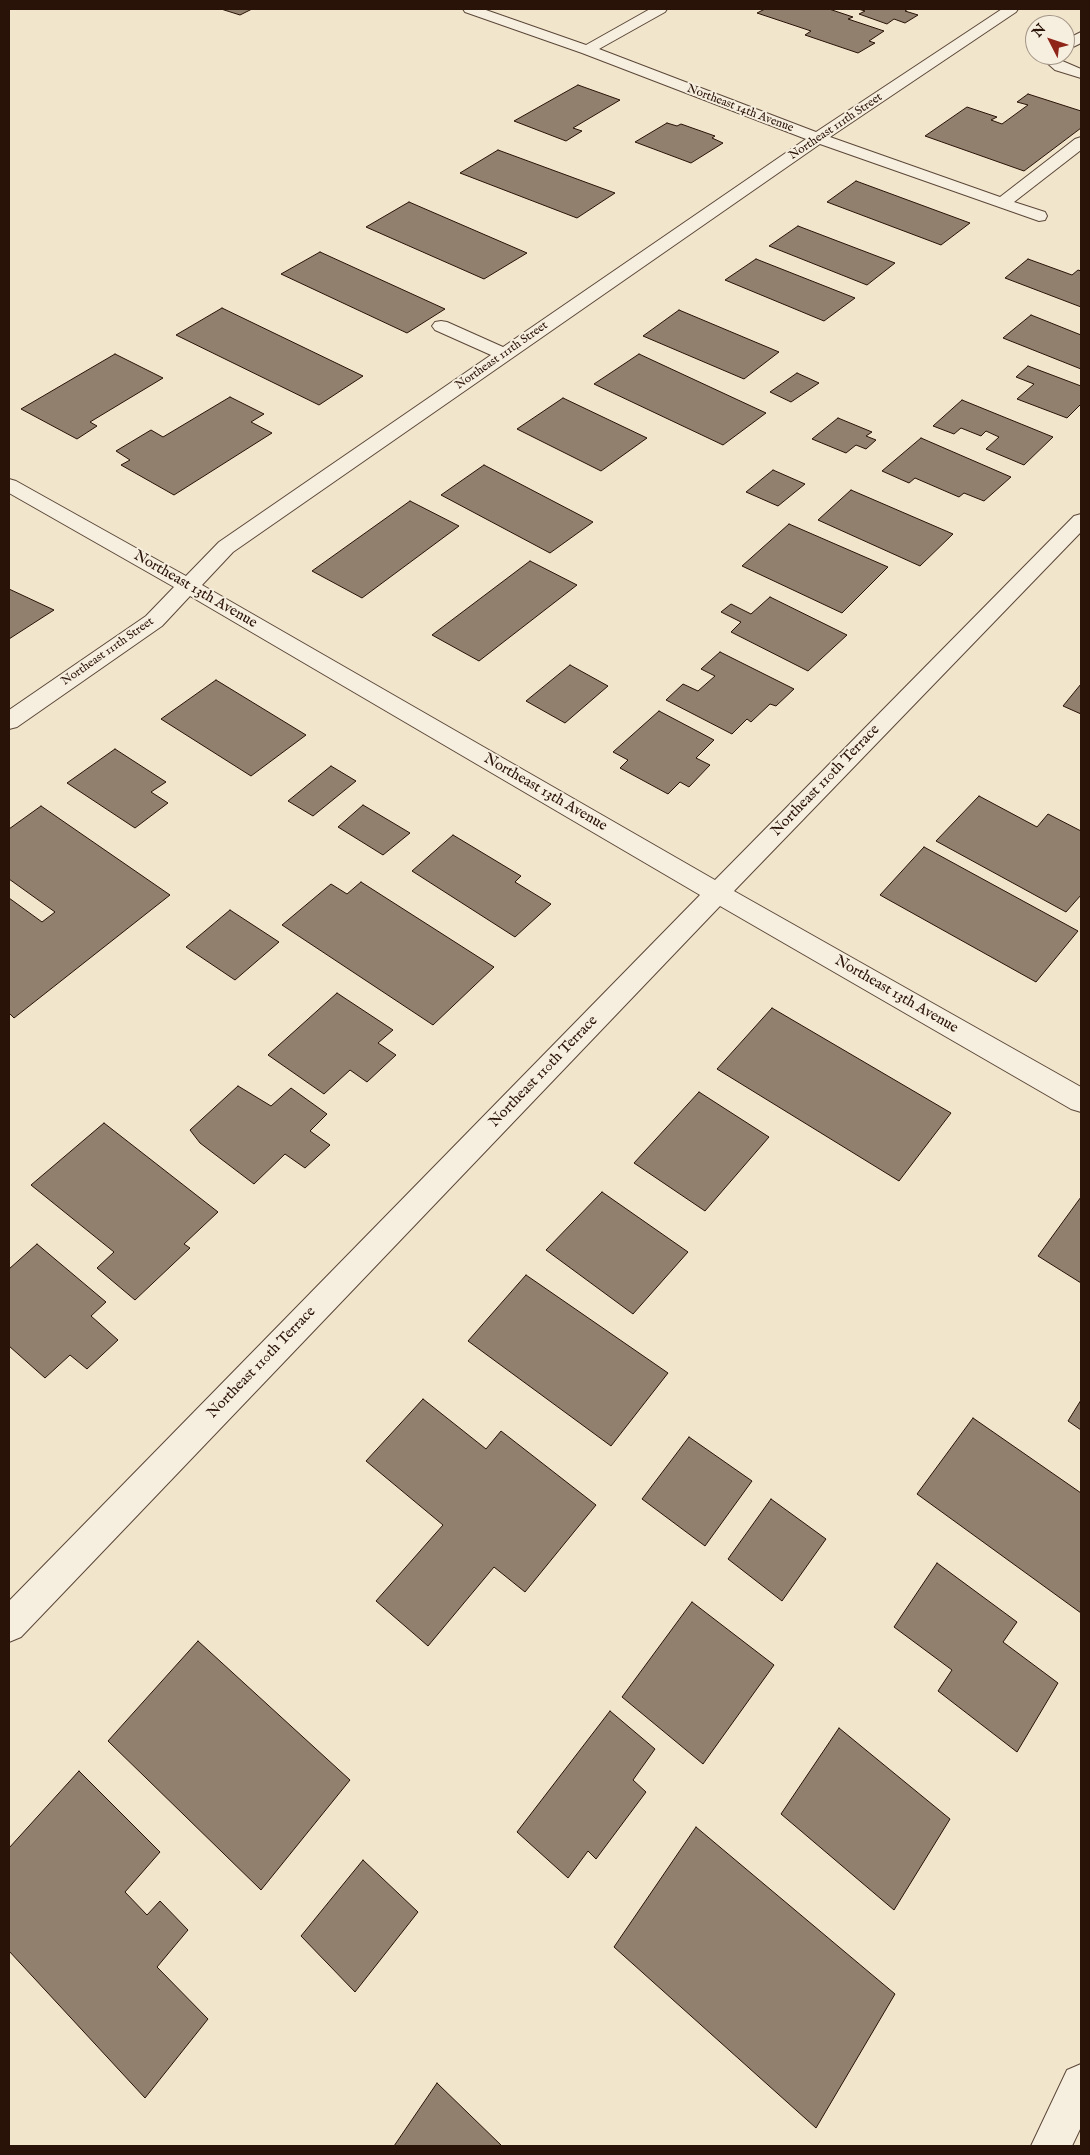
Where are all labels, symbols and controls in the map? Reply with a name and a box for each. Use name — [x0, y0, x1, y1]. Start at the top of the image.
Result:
north arrow — [1025, 15, 1075, 65]
text: N — [1029, 20, 1050, 41]
street label: Northeast 14th Avenue — [685, 82, 795, 136]
street label: Northeast 111th Street — [787, 90, 885, 164]
street label: Northeast 111th Street — [453, 319, 551, 393]
street label: Northeast 13th Avenue — [130, 547, 260, 633]
street label: Northeast 111th Street — [59, 615, 157, 689]
street label: Northeast 110th Terrace — [768, 721, 884, 841]
street label: Northeast 13th Avenue — [480, 750, 610, 836]
street label: Northeast 13th Avenue — [831, 952, 961, 1038]
street label: Northeast 110th Terrace — [486, 1012, 602, 1132]
street label: Northeast 110th Terrace — [204, 1303, 320, 1423]

